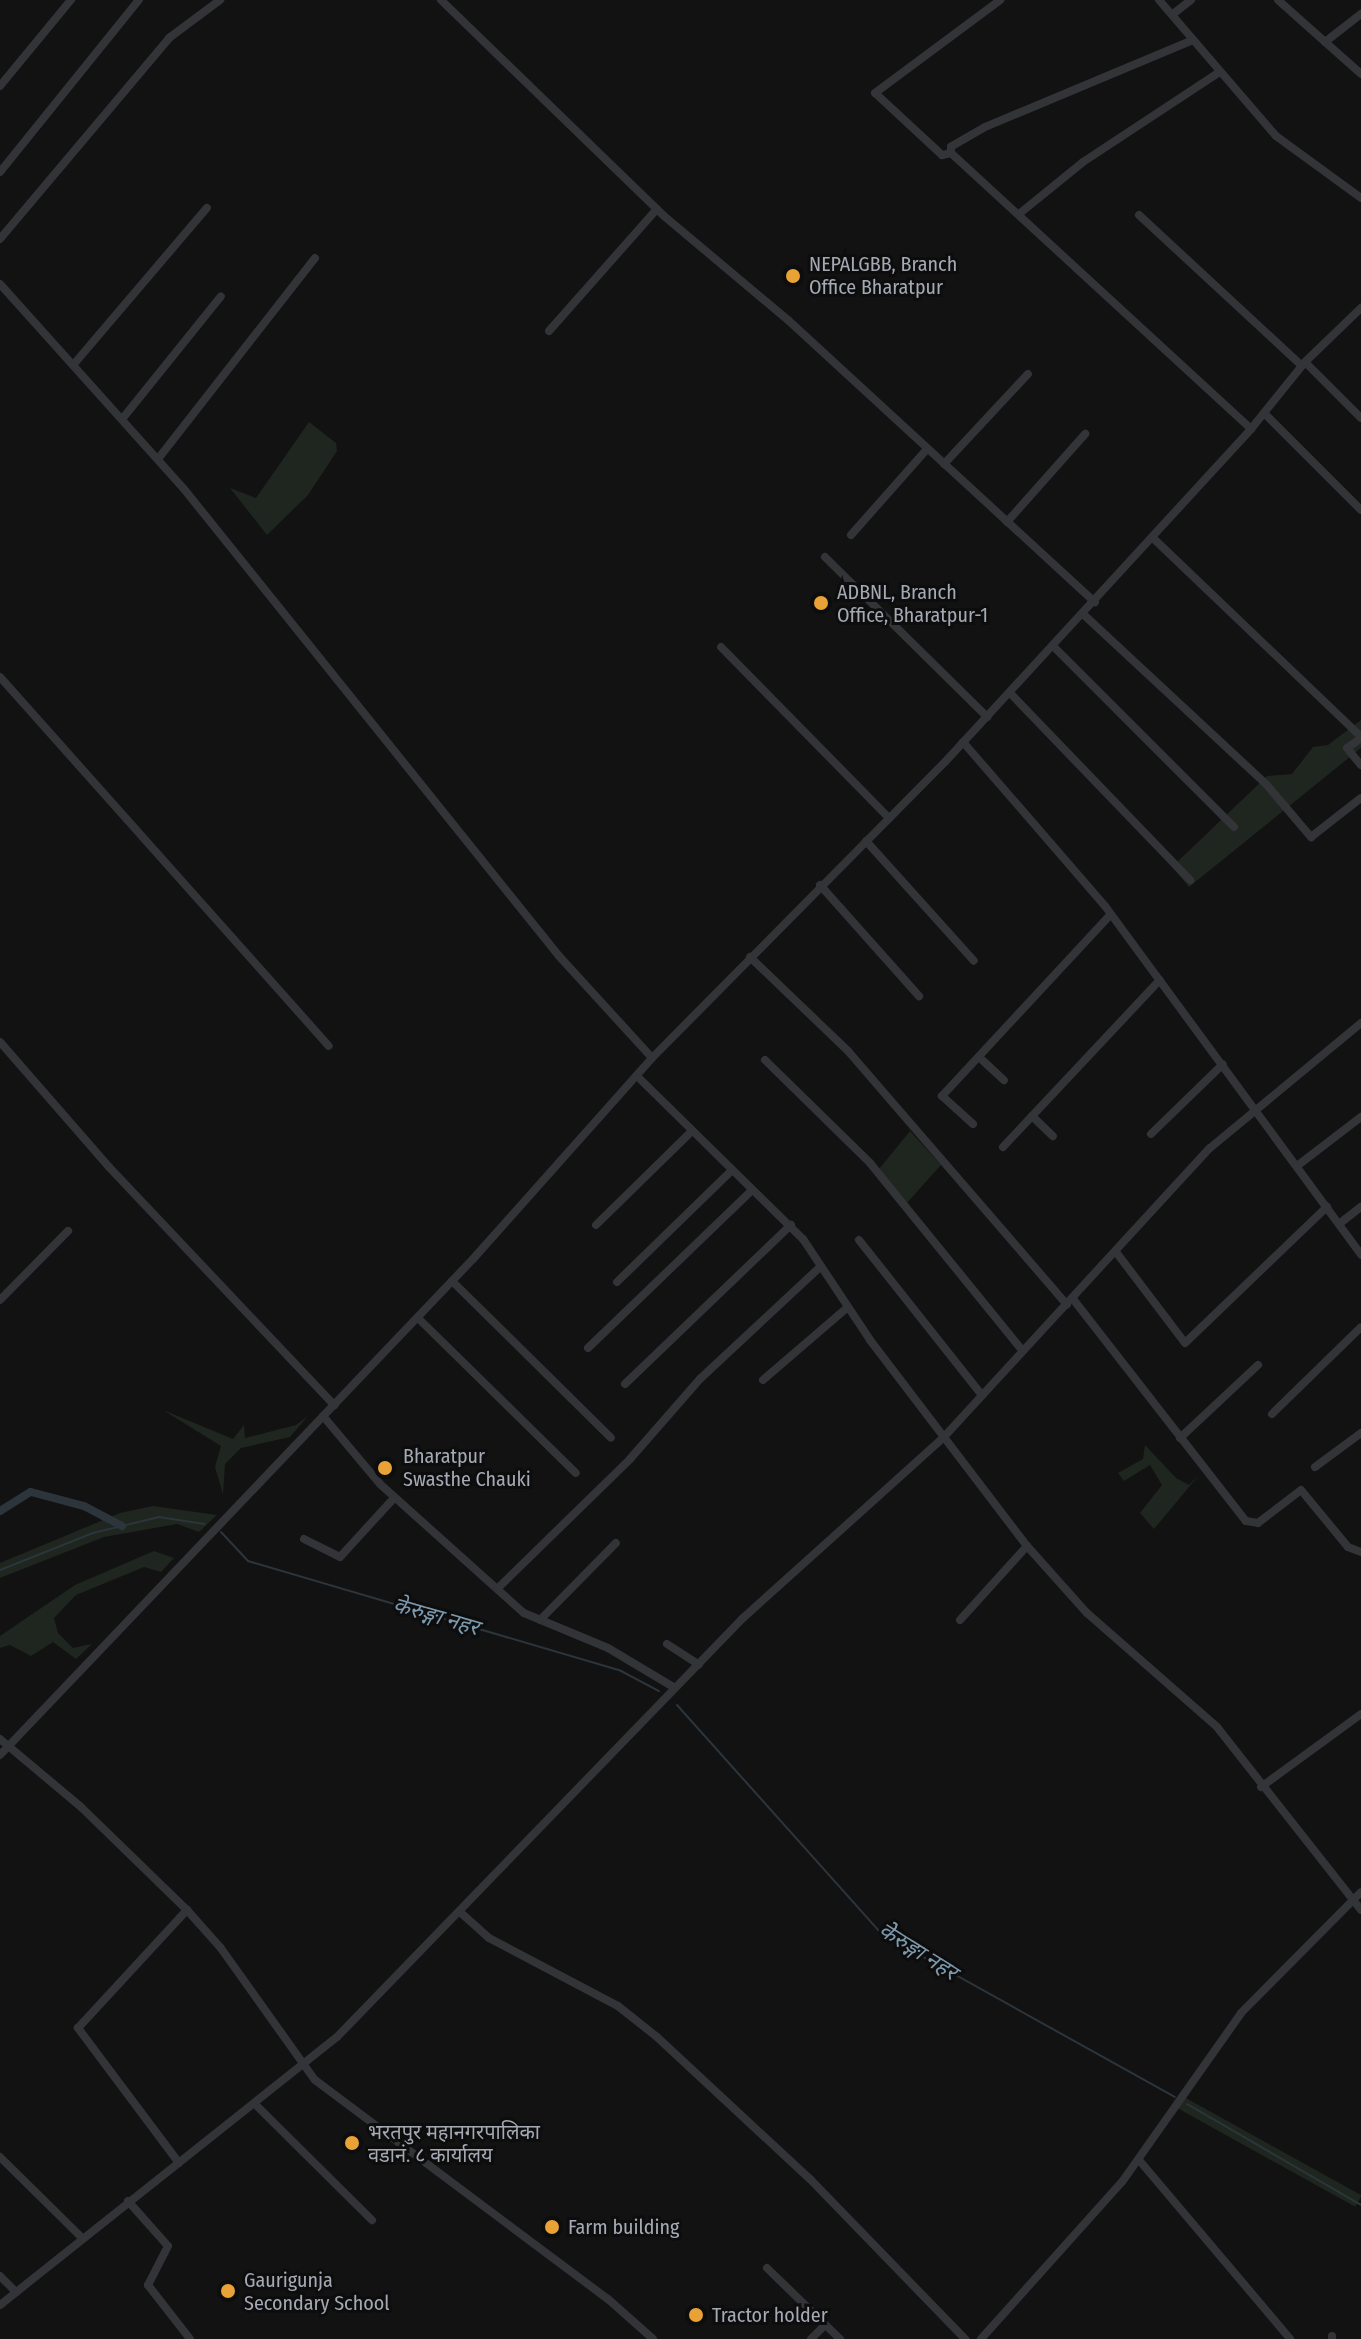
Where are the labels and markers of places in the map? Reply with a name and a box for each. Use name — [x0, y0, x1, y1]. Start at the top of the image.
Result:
place label: NEPALGBB, Branch Office Bharatpur — [809, 252, 957, 299]
marker: NEPALGBB, Branch Office Bharatpur — [784, 267, 802, 285]
place label: ADBNL, Branch Office, Bharatpur-1 — [837, 580, 988, 627]
marker: ADBNL, Branch Office, Bharatpur-1 — [812, 594, 830, 612]
place label: Bharatpur Swasthe Chauki — [403, 1444, 531, 1491]
marker: Bharatpur Swasthe Chauki — [374, 1457, 396, 1479]
place label: भरतपुर महानगरपालिका वडानं. ८ कार्यालय — [368, 2120, 540, 2167]
marker: भरतपुर महानगरपालिका वडानं. ८ कार्यालय — [343, 2134, 361, 2152]
place label: Farm building — [568, 2215, 679, 2239]
marker: Farm building — [543, 2218, 561, 2236]
place label: Gaurigunja Secondary School — [244, 2268, 389, 2315]
marker: Gaurigunja Secondary School — [219, 2282, 237, 2300]
place label: Tractor holder — [712, 2303, 828, 2327]
marker: Tractor holder — [687, 2306, 705, 2324]

